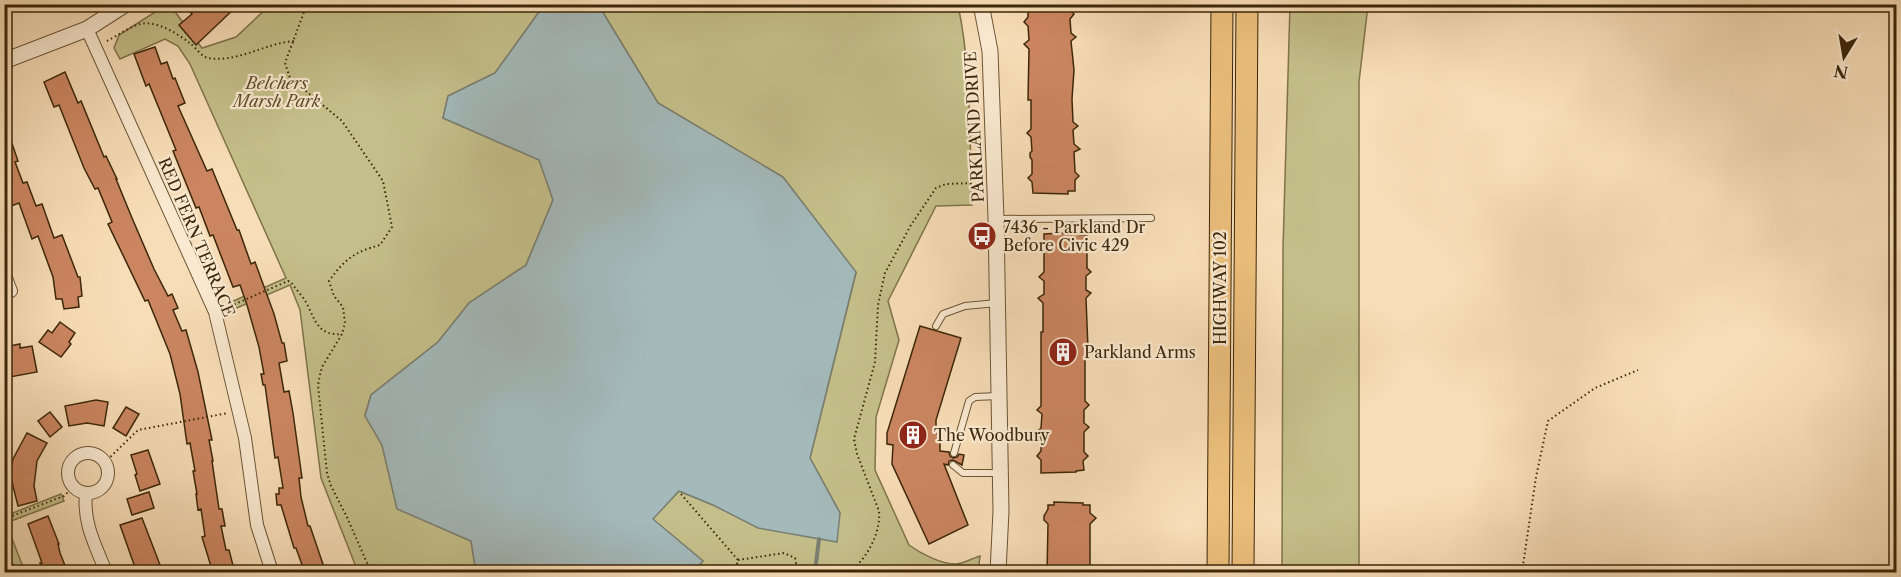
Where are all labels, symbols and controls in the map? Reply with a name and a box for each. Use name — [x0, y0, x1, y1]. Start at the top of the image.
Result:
north arrow — [1814, 27, 1874, 87]
street label: PARKLAND DRIVE — [960, 51, 988, 203]
text: N — [1832, 61, 1850, 83]
park label: Belchers Marsh Park — [232, 73, 321, 111]
street label: RED FERN TERRACE — [154, 154, 240, 320]
place label: 7436 - Parkland Dr Before Civic 429 — [1003, 217, 1146, 255]
bus stop icon: 7436 - Parkland Dr Before Civic 429 — [966, 220, 998, 252]
street label: HIGHWAY 102 — [1210, 231, 1230, 345]
building icon: Parkland Arms — [1047, 336, 1079, 368]
place label: Parkland Arms — [1084, 342, 1196, 362]
building icon: The Woodbury — [897, 419, 929, 451]
place label: The Woodbury — [934, 425, 1050, 445]

